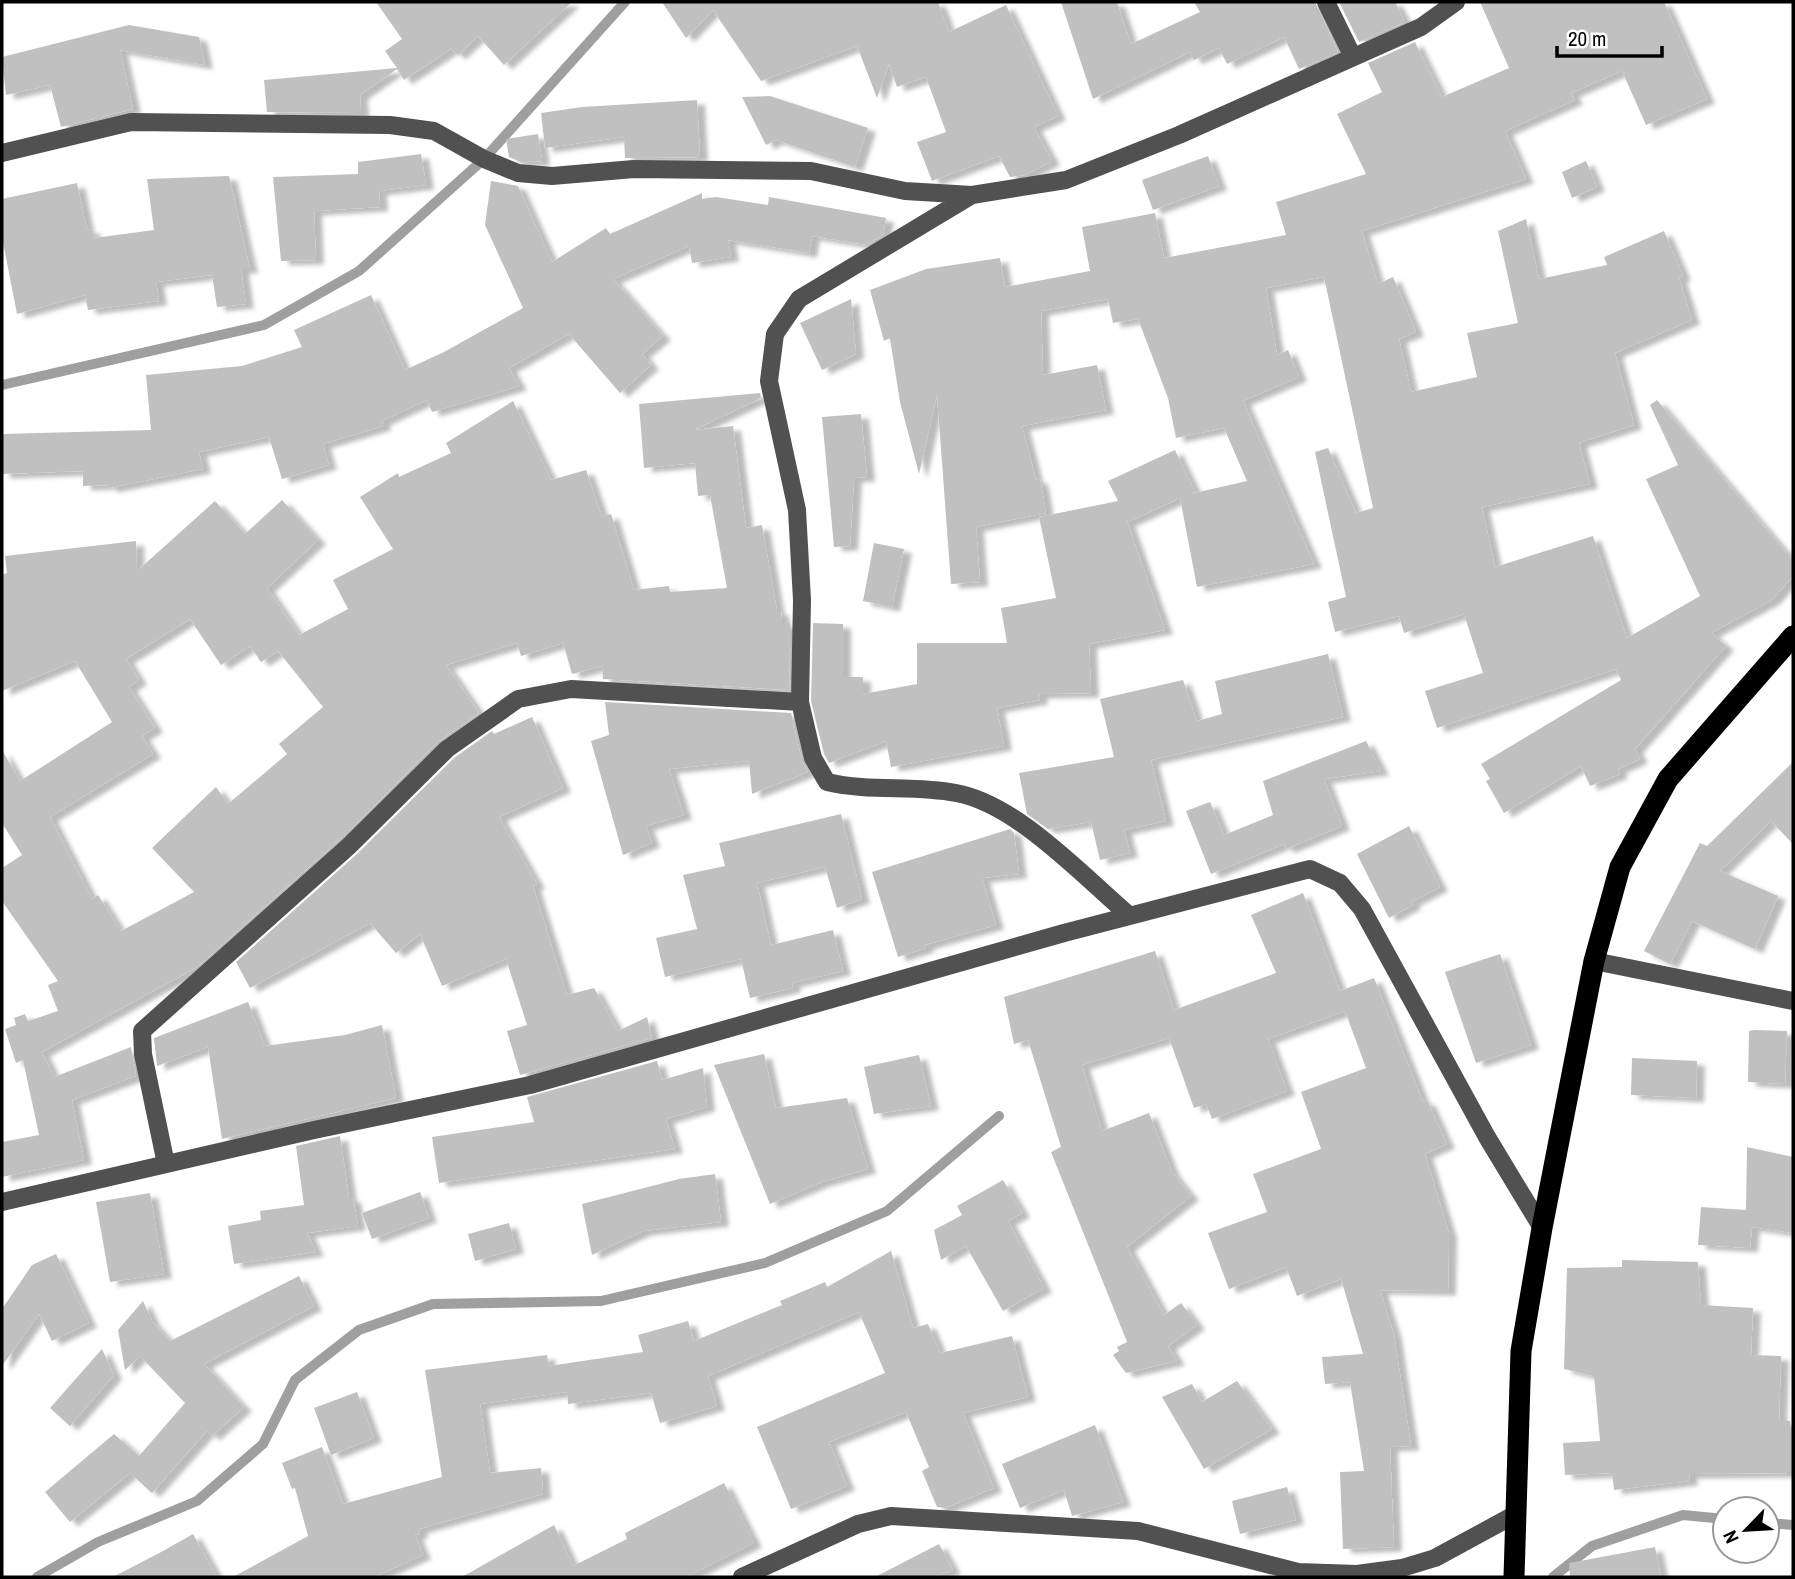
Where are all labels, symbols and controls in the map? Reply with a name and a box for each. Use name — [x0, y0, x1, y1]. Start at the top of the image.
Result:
scale bar — [1557, 14, 1662, 58]
text: 20 m — [1568, 24, 1606, 53]
north arrow — [1711, 1495, 1781, 1565]
text: N — [1716, 1527, 1745, 1548]

